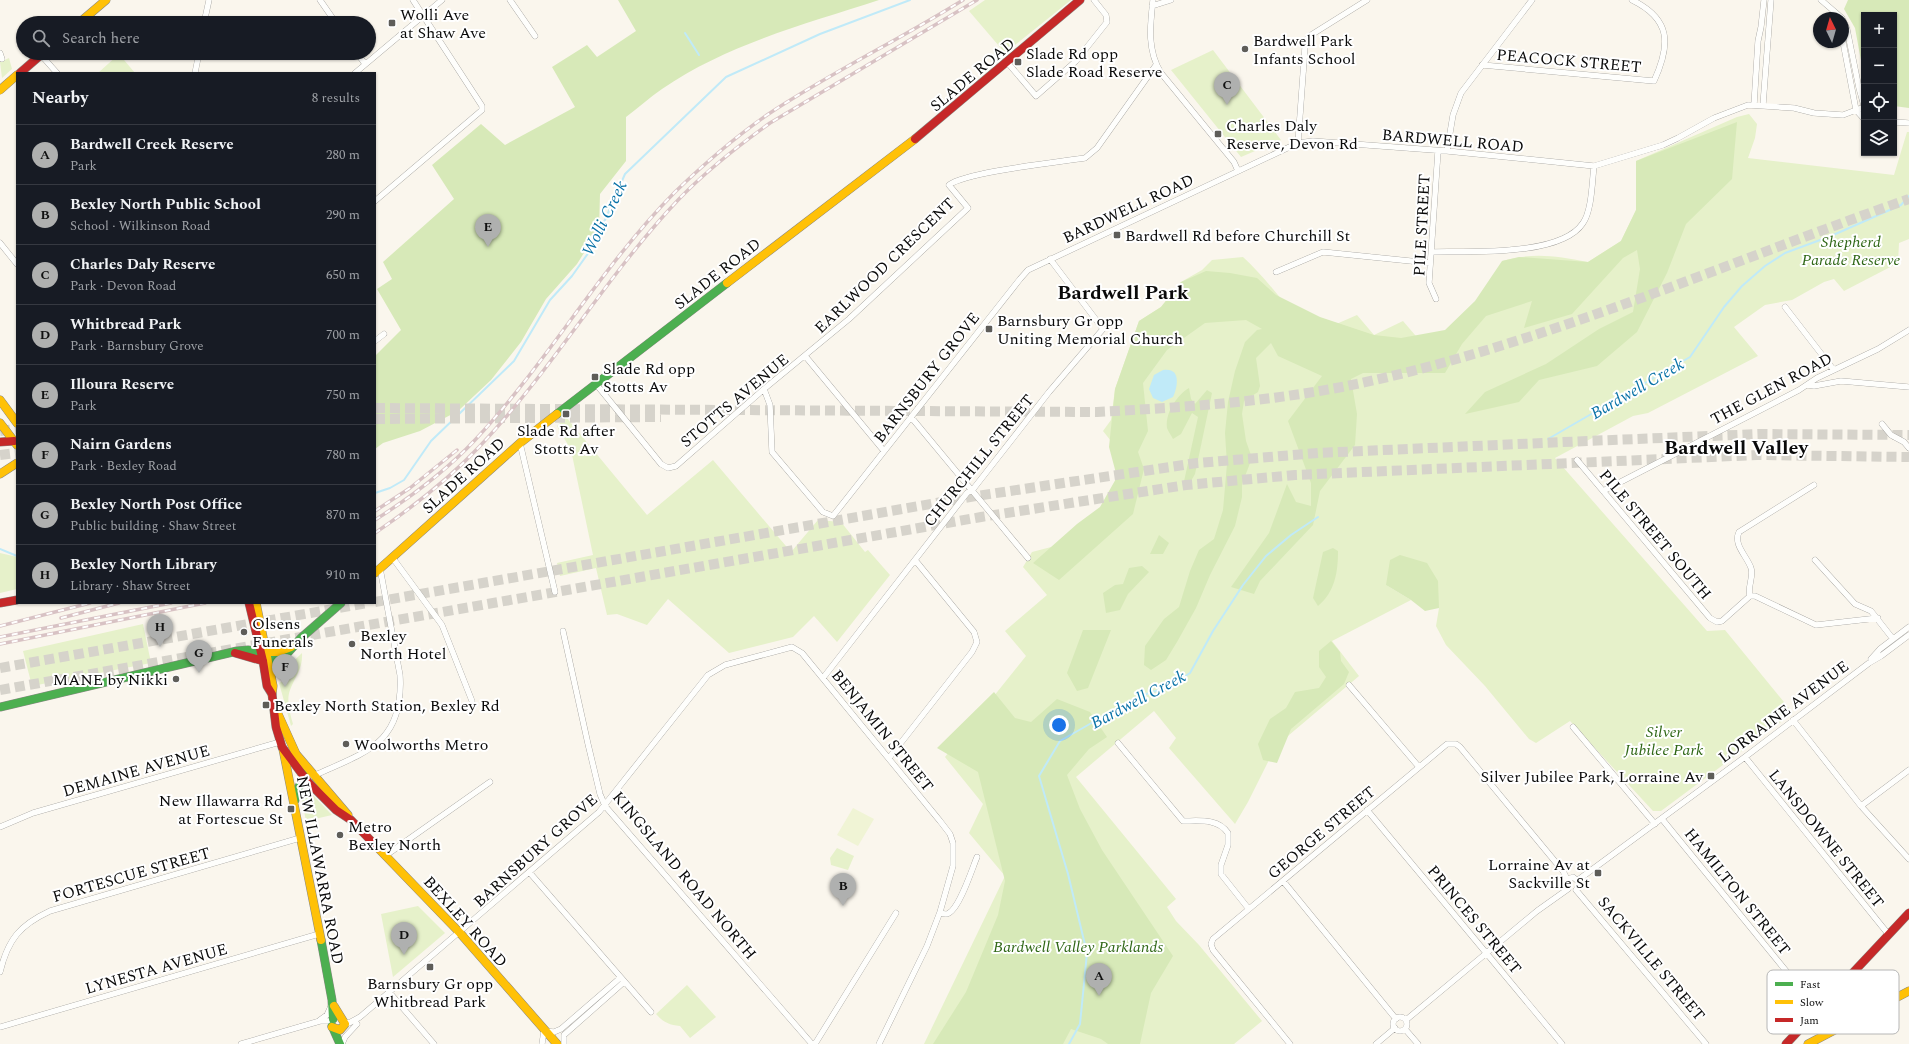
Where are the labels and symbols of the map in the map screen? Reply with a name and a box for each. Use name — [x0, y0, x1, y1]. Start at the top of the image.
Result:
place label: Wolli Ave at Shaw Ave — [400, 3, 486, 45]
north arrow — [1813, 12, 1849, 48]
marker: Wolli Ave at Shaw Ave — [387, 18, 397, 28]
place label: Bardwell Park Infants School — [1253, 29, 1356, 71]
street label: SLADE ROAD — [925, 32, 1020, 118]
place label: Slade Rd opp Slade Road Reserve — [1026, 42, 1163, 84]
street label: PEACOCK STREET — [1495, 43, 1643, 79]
marker: Bardwell Park Infants School — [1240, 44, 1250, 54]
marker: Slade Rd opp Slade Road Reserve — [1013, 57, 1023, 67]
pin: C — [1214, 72, 1240, 105]
place label: Charles Daly Reserve, Devon Rd — [1226, 114, 1358, 156]
street label: BARDWELL ROAD — [1381, 123, 1525, 159]
marker: Charles Daly Reserve, Devon Rd — [1213, 129, 1223, 139]
street label: BARDWELL ROAD — [1059, 168, 1198, 250]
street label: PILE STREET — [1407, 173, 1437, 277]
water label: Wolli Creek — [575, 176, 634, 261]
street label: EARLWOOD CRESCENT — [809, 192, 961, 339]
pin: E — [475, 214, 501, 247]
place label: Bardwell Rd before Churchill St — [1125, 224, 1351, 248]
marker: Bardwell Rd before Churchill St — [1112, 230, 1122, 240]
park label: Shepherd Parade Reserve — [1802, 230, 1900, 272]
street label: SLADE ROAD — [669, 232, 766, 315]
district label: Bardwell Park — [1057, 278, 1189, 308]
street label: BARNSBURY GROVE — [868, 307, 986, 448]
place label: Barnsbury Gr opp Uniting Memorial Church — [997, 309, 1183, 351]
marker: Barnsbury Gr opp Uniting Memorial Church — [984, 324, 994, 334]
street label: THE GLEN ROAD — [1706, 347, 1837, 431]
street label: STOTTS AVENUE — [675, 348, 794, 453]
water label: Bardwell Creek — [1586, 351, 1689, 426]
place label: Slade Rd opp Stotts Av — [603, 357, 695, 399]
marker: Slade Rd opp Stotts Av — [590, 372, 600, 382]
street label: CHURCHILL STREET — [918, 389, 1040, 532]
marker: Slade Rd after Stotts Av — [561, 409, 571, 419]
place label: Slade Rd after Stotts Av — [517, 419, 615, 461]
street label: SLADE ROAD — [417, 432, 511, 520]
district label: Bardwell Valley — [1664, 433, 1810, 463]
street label: PILE STREET SOUTH — [1593, 464, 1717, 605]
place label: Olsens Funerals — [252, 612, 314, 654]
pin: H — [147, 614, 173, 647]
place label: Bexley North Hotel — [360, 624, 446, 666]
marker: Olsens Funerals — [239, 627, 249, 637]
marker: Bexley North Hotel — [347, 639, 357, 649]
pin: G — [186, 640, 212, 673]
pin: F — [272, 654, 298, 687]
street label: LORRAINE AVENUE — [1713, 655, 1854, 769]
street label: BENJAMIN STREET — [825, 664, 939, 797]
water label: Bardwell Creek — [1086, 664, 1191, 736]
place label: MANE by Nikki — [53, 668, 168, 692]
marker: MANE by Nikki — [171, 674, 181, 684]
place label: Bexley North Station, Bexley Rd — [274, 694, 500, 718]
marker: Bexley North Station, Bexley Rd — [261, 700, 271, 710]
your location — [1049, 715, 1069, 735]
park label: Silver Jubilee Park — [1624, 720, 1704, 762]
place label: Woolworths Metro — [354, 733, 488, 757]
street label: DEMAINE AVENUE — [60, 738, 213, 803]
marker: Woolworths Metro — [341, 739, 351, 749]
street label: LANSDOWNE STREET — [1763, 764, 1890, 913]
place label: Silver Jubilee Park, Lorraine Av — [1481, 765, 1704, 789]
marker: Silver Jubilee Park, Lorraine Av — [1706, 771, 1716, 781]
street label: NEW ILLAWARRA ROAD — [290, 774, 350, 967]
street label: GEORGE STREET — [1262, 780, 1381, 885]
street label: KINGSLAND ROAD NORTH — [606, 786, 762, 965]
street label: BARNSBURY GROVE — [468, 788, 603, 913]
place label: New Illawarra Rd at Fortescue St — [159, 789, 283, 831]
marker: New Illawarra Rd at Fortescue St — [286, 804, 296, 814]
place label: Metro Bexley North — [348, 815, 441, 857]
street label: HAMILTON STREET — [1678, 823, 1796, 961]
marker: Metro Bexley North — [335, 830, 345, 840]
street label: FORTESCUE STREET — [50, 841, 213, 909]
place label: Lorraine Av at Sackville St — [1488, 853, 1590, 895]
street label: PRINCES STREET — [1421, 860, 1527, 980]
marker: Lorraine Av at Sackville St — [1593, 868, 1603, 878]
street label: BEXLEY ROAD — [418, 871, 513, 973]
pin: B — [830, 873, 856, 906]
street label: SACKVILLE STREET — [1592, 891, 1711, 1026]
pin: D — [391, 922, 417, 955]
park label: Bardwell Valley Parklands — [993, 935, 1163, 959]
street label: LYNESTA AVENUE — [82, 937, 230, 1001]
marker: Barnsbury Gr opp Whitbread Park — [425, 962, 435, 972]
pin: A — [1086, 963, 1112, 996]
legend — [1767, 970, 1899, 1034]
place label: Barnsbury Gr opp Whitbread Park — [367, 972, 493, 1014]
text: Fast — [1800, 976, 1821, 993]
text: Slow — [1800, 994, 1824, 1011]
text: Jam — [1800, 1012, 1819, 1029]

